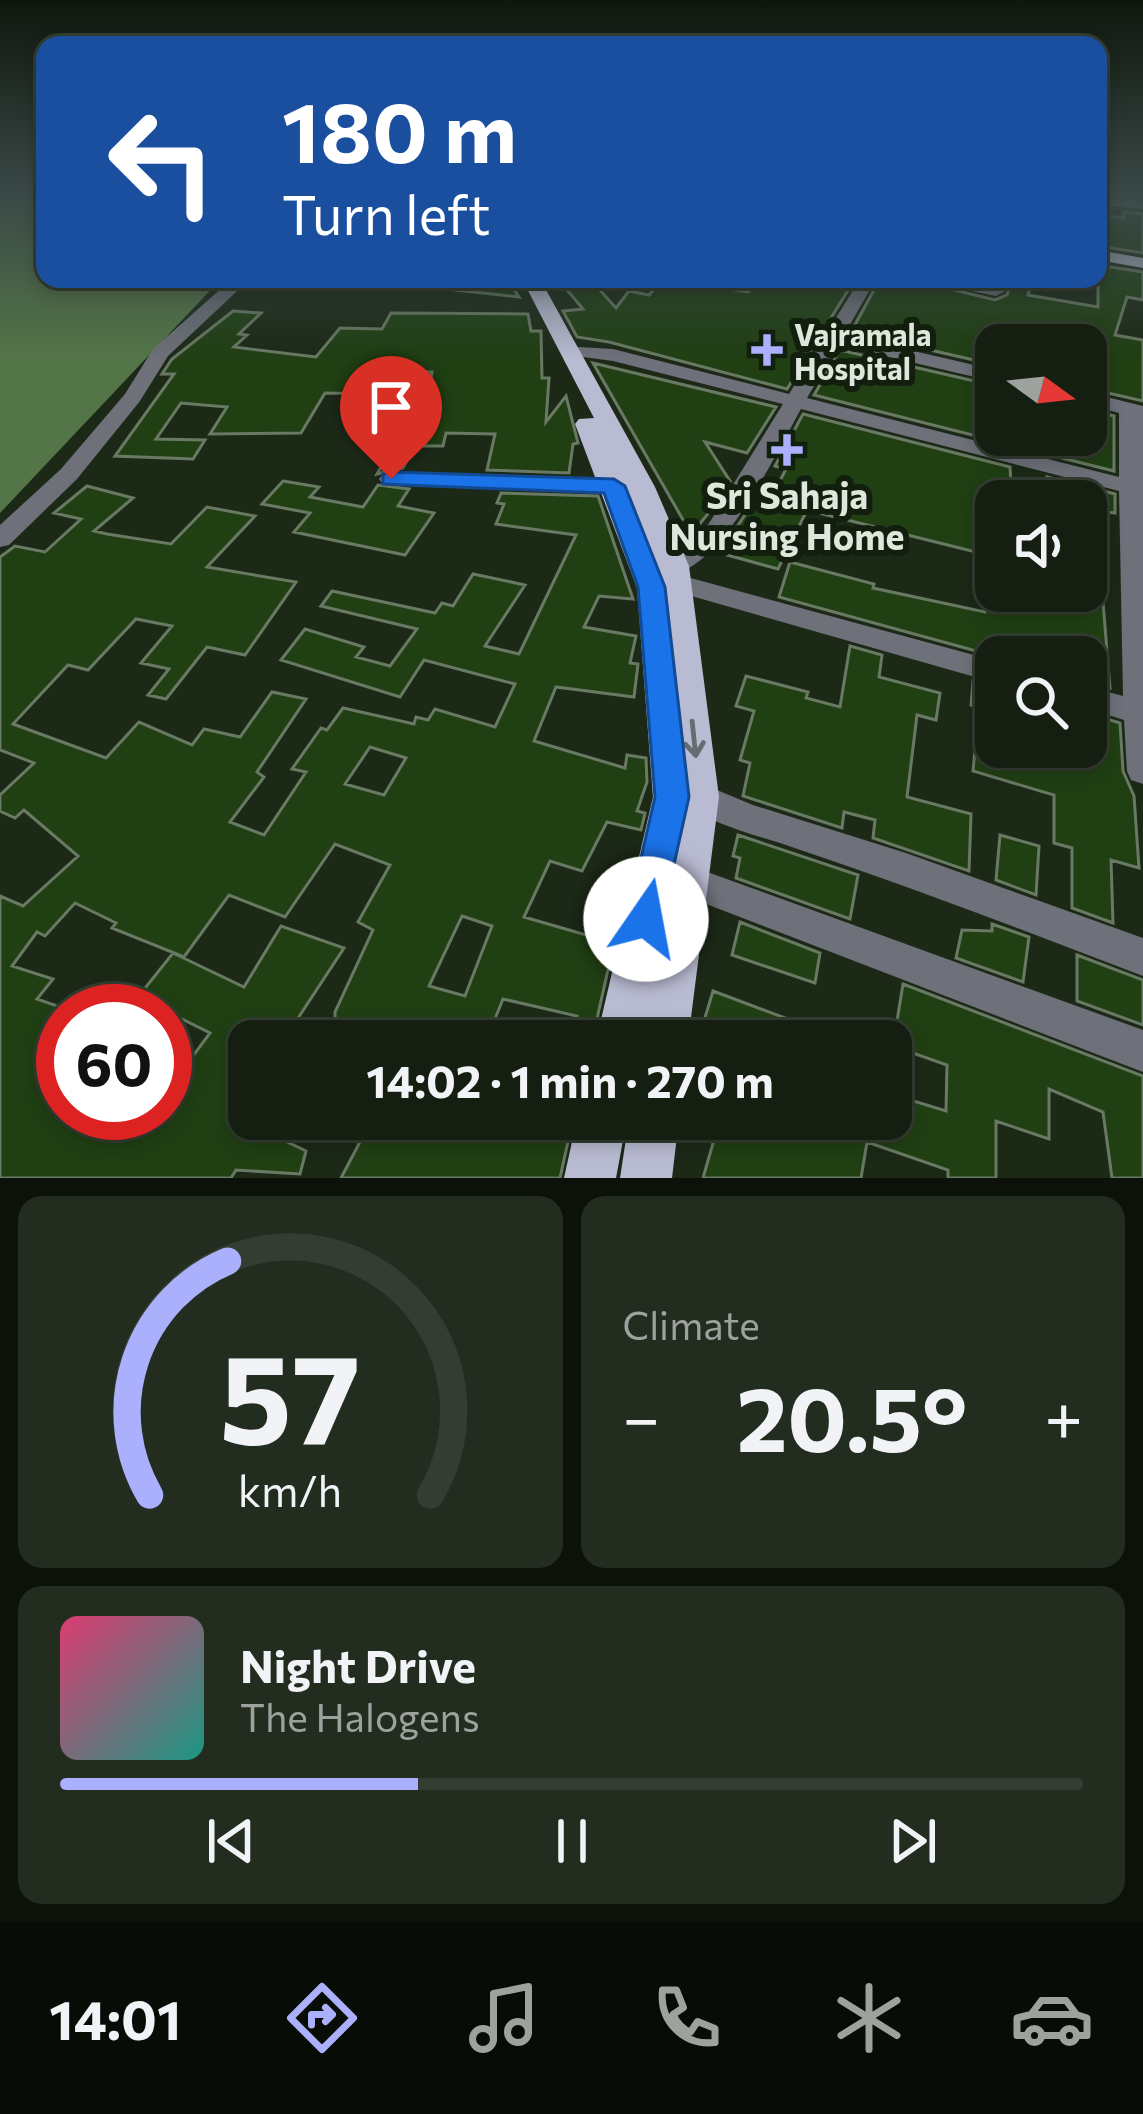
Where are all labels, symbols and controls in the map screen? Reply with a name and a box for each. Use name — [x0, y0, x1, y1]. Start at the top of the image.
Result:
text: 180 m — [282, 78, 517, 180]
icon: left — [84, 84, 240, 240]
text: Turn left — [282, 180, 490, 246]
place label: Vajramala Hospital — [794, 315, 932, 386]
north arrow — [975, 324, 1107, 456]
map controls — [975, 324, 1107, 768]
marker: Vajramala Hospital — [751, 334, 783, 366]
pin — [340, 356, 442, 479]
icon: arrive — [358, 374, 424, 440]
marker: Sri Sahaja Nursing Home — [771, 434, 803, 466]
place label: Sri Sahaja Nursing Home — [669, 472, 905, 557]
button: sound — [975, 480, 1107, 612]
button: search — [975, 636, 1107, 768]
one-way arrow — [683, 718, 705, 757]
position arrow — [583, 856, 709, 982]
speed limit sign: 60 — [36, 984, 192, 1140]
text: 14:02 · 1 min · 270 m — [366, 1052, 774, 1107]
text: Climate — [623, 1300, 760, 1348]
text: 57 — [220, 1317, 361, 1470]
text: 20.5° — [737, 1360, 968, 1471]
text: − — [623, 1375, 660, 1456]
text: + — [1044, 1375, 1083, 1456]
text: km/h — [238, 1463, 342, 1516]
text: Night Drive — [240, 1637, 476, 1692]
text: The Halogens — [240, 1692, 480, 1740]
icon: previous — [198, 1808, 264, 1874]
icon: pause — [539, 1808, 605, 1874]
icon: next — [880, 1808, 946, 1874]
icon: directions — [280, 1976, 364, 2060]
icon: music — [462, 1976, 546, 2060]
icon: phone — [645, 1976, 729, 2060]
icon: climate — [827, 1976, 911, 2060]
icon: car — [1010, 1976, 1094, 2060]
text: 14:01 — [49, 1985, 181, 2051]

